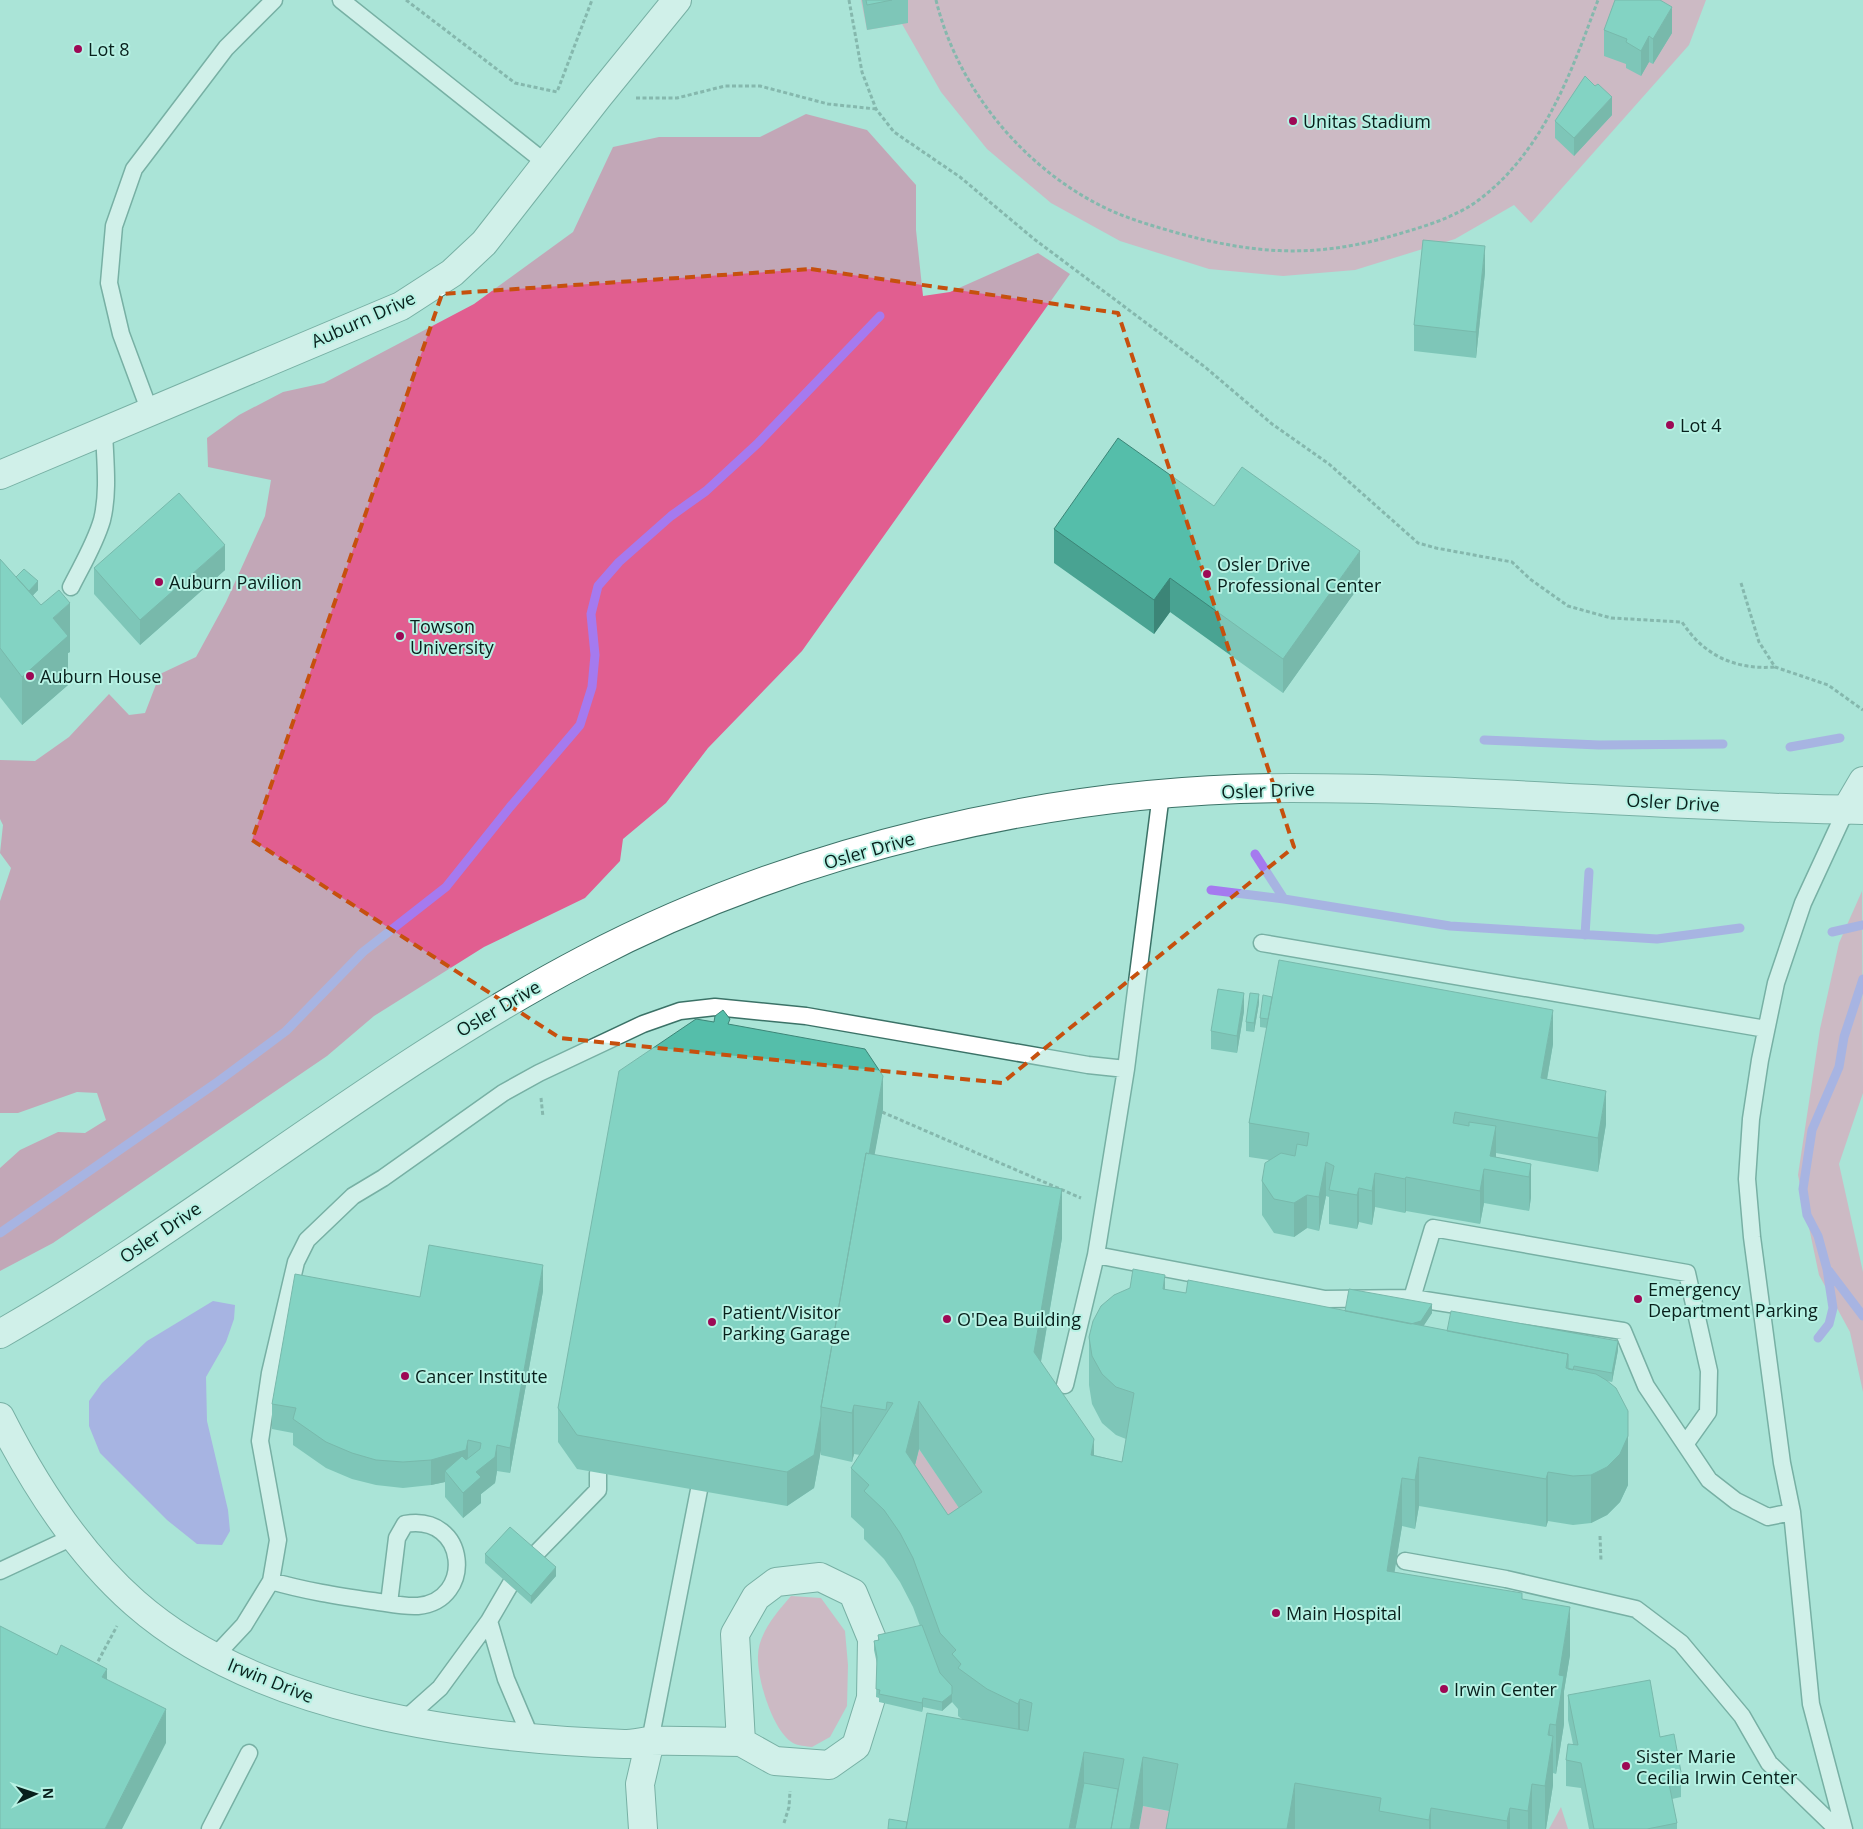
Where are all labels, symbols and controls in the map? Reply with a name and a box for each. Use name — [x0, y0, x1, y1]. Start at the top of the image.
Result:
place label: Lot 8 — [88, 37, 130, 61]
marker: Lot 8 — [72, 43, 84, 55]
place label: Unitas Stadium — [1303, 109, 1431, 133]
marker: Unitas Stadium — [1287, 115, 1299, 127]
street label: Auburn Drive — [307, 285, 419, 353]
place label: Lot 4 — [1680, 413, 1722, 437]
marker: Lot 4 — [1664, 419, 1676, 431]
place label: Osler Drive Professional Center — [1217, 552, 1382, 597]
marker: Osler Drive Professional Center — [1201, 568, 1213, 580]
place label: Auburn Pavilion — [169, 570, 302, 594]
marker: Auburn Pavilion — [153, 576, 165, 588]
place label: Towson University — [410, 614, 495, 659]
marker: Towson University — [394, 630, 406, 642]
place label: Auburn House — [40, 664, 161, 688]
marker: Auburn House — [24, 670, 36, 682]
street label: Osler Drive — [1221, 776, 1315, 804]
street label: Osler Drive — [1626, 788, 1720, 816]
street label: Osler Drive — [821, 826, 917, 874]
street label: Osler Drive — [452, 974, 544, 1042]
street label: Osler Drive — [115, 1196, 205, 1268]
place label: Emergency Department Parking — [1648, 1277, 1818, 1322]
marker: Emergency Department Parking — [1632, 1293, 1644, 1305]
place label: Patient/Visitor Parking Garage — [722, 1300, 850, 1345]
place label: O'Dea Building — [957, 1307, 1081, 1331]
marker: O'Dea Building — [941, 1313, 953, 1325]
marker: Patient/Visitor Parking Garage — [706, 1316, 718, 1328]
place label: Cancer Institute — [415, 1364, 548, 1388]
marker: Cancer Institute — [399, 1370, 411, 1382]
place label: Main Hospital — [1286, 1601, 1402, 1625]
marker: Main Hospital — [1270, 1607, 1282, 1619]
street label: Irwin Drive — [224, 1652, 318, 1708]
place label: Irwin Center — [1454, 1677, 1558, 1701]
marker: Irwin Center — [1438, 1683, 1450, 1695]
place label: Sister Marie Cecilia Irwin Center — [1636, 1744, 1798, 1789]
marker: Sister Marie Cecilia Irwin Center — [1620, 1760, 1632, 1772]
north arrow — [10, 1769, 60, 1819]
text: N — [39, 1787, 58, 1799]

